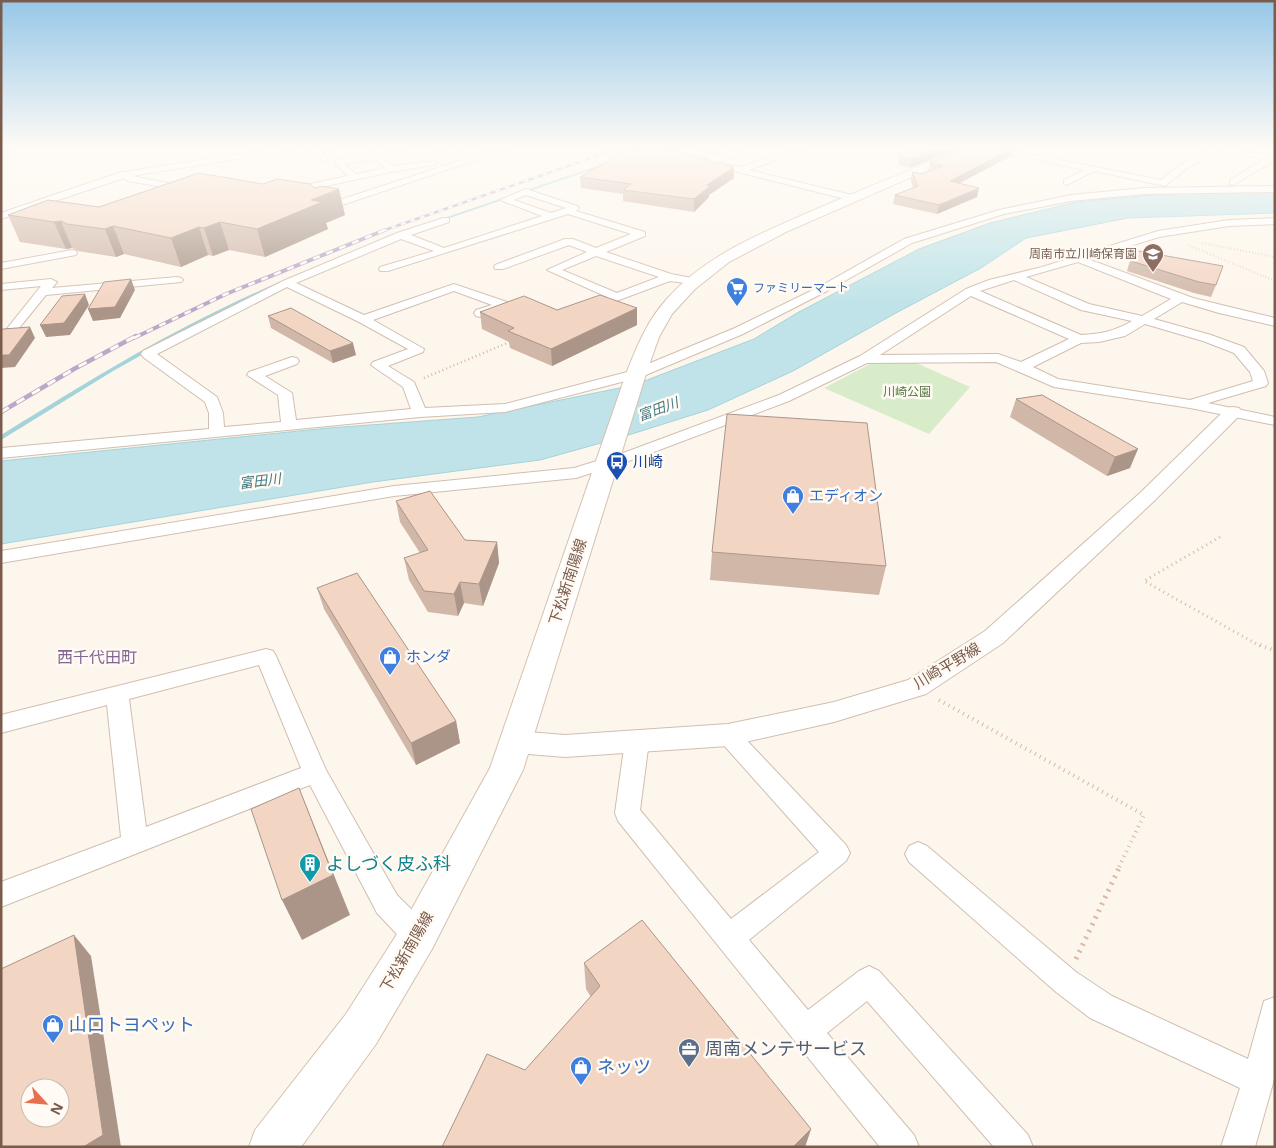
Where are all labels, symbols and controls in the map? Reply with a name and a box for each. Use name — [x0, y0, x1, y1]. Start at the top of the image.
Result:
school or university icon: 周南市立川崎保育園 — [1141, 242, 1165, 273]
place label: 周南市立川崎保育園 — [1029, 245, 1137, 262]
supermarket icon: ファミリーマート — [725, 276, 749, 307]
place label: ファミリーマート — [753, 279, 849, 296]
park label: 川崎公園 — [883, 383, 931, 400]
water label: 富田川 — [635, 392, 683, 425]
bus stop icon: 川崎 — [605, 450, 629, 481]
place label: 川崎 — [633, 451, 663, 471]
water label: 富田川 — [238, 468, 284, 492]
shop icon: エディオン — [781, 484, 805, 515]
place label: エディオン — [809, 485, 883, 505]
street label: 下松新南陽線 — [544, 536, 590, 628]
street label: 川崎平野線 — [909, 637, 984, 693]
shop icon: ホンダ — [378, 645, 402, 676]
district label: 西千代田町 — [57, 646, 137, 668]
place label: ホンダ — [406, 646, 451, 666]
place label: よしづく皮ふ科 — [326, 851, 451, 875]
building icon: よしづく皮ふ科 — [298, 852, 322, 883]
street label: 下松新南陽線 — [375, 908, 437, 995]
place label: 山口トヨペット — [69, 1012, 195, 1036]
shop icon: 山口トヨペット — [41, 1013, 65, 1044]
place label: 周南メンテサービス — [705, 1036, 867, 1060]
office icon: 周南メンテサービス — [677, 1037, 701, 1068]
place label: ネッツ — [597, 1054, 651, 1078]
shop icon: ネッツ — [569, 1055, 593, 1086]
north arrow — [20, 1078, 70, 1128]
text: N — [46, 1100, 68, 1118]

